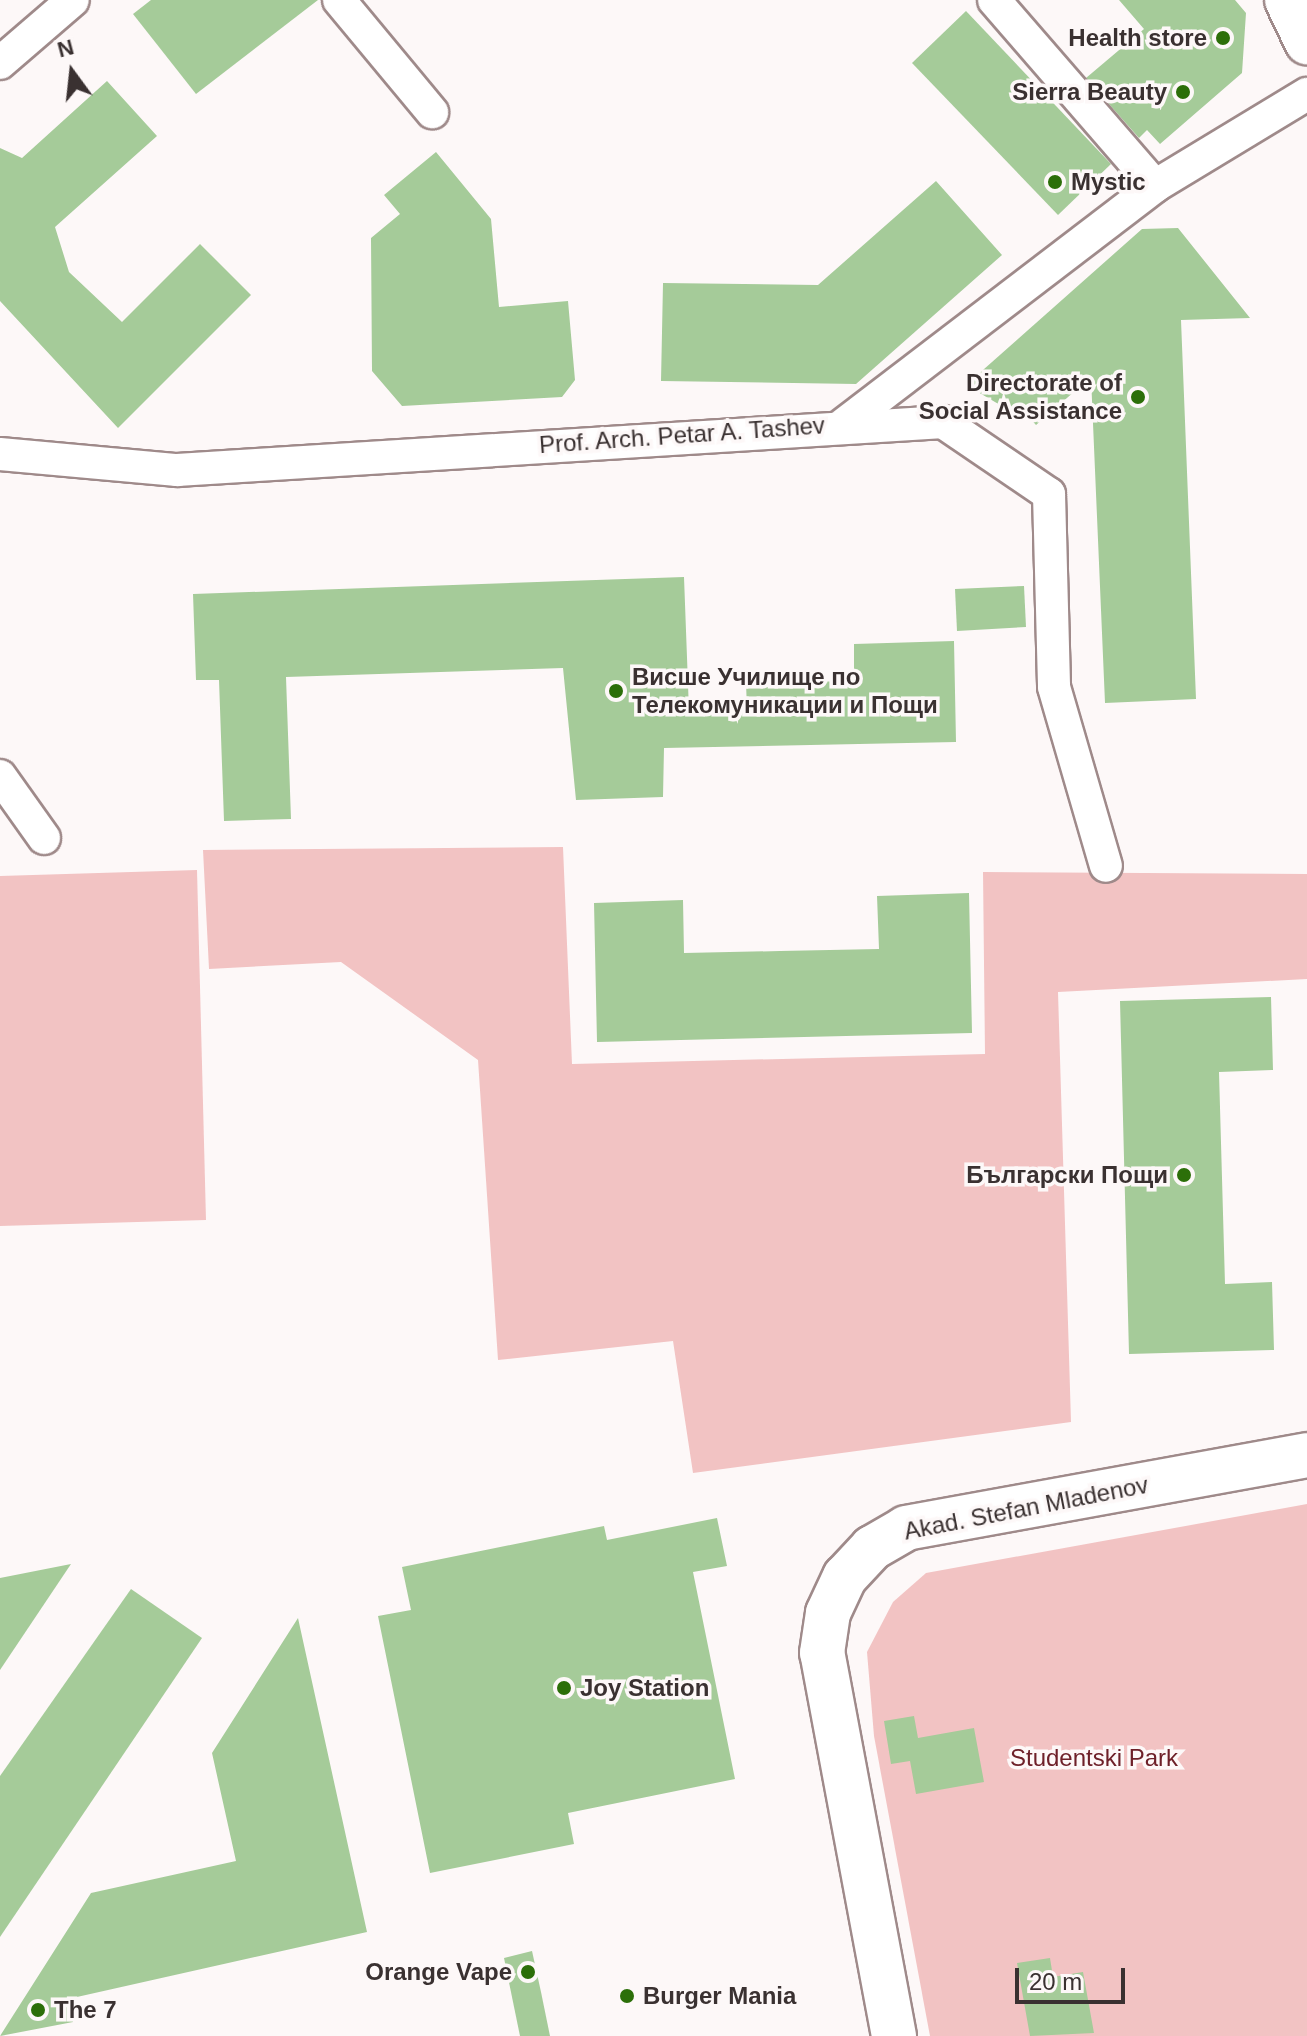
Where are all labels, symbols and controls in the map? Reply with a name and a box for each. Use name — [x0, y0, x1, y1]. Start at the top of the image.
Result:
place label: Health store — [1068, 24, 1207, 52]
marker: Health store — [1214, 29, 1232, 47]
north arrow — [32, 32, 112, 112]
text: N — [55, 34, 77, 62]
place label: Sierra Beauty — [1012, 78, 1167, 106]
marker: Sierra Beauty — [1174, 83, 1192, 101]
place label: Mystic — [1071, 168, 1146, 196]
marker: Mystic — [1046, 173, 1064, 191]
place label: Directorate of Social Assistance — [918, 369, 1122, 425]
marker: Directorate of Social Assistance — [1129, 388, 1147, 406]
street label: Prof. Arch. Petar A. Tashev — [537, 411, 827, 459]
place label: Висше Училище по Телекомуникации и Пощи — [632, 663, 938, 719]
marker: Висше Училище по Телекомуникации и Пощи — [607, 682, 625, 700]
place label: Български Пощи — [966, 1161, 1168, 1189]
marker: Български Пощи — [1175, 1166, 1193, 1184]
street label: Akad. Stefan Mladenov — [901, 1470, 1151, 1546]
place label: Joy Station — [580, 1674, 709, 1702]
marker: Joy Station — [555, 1679, 573, 1697]
park label: Studentski Park — [1010, 1744, 1178, 1772]
scale bar — [1019, 1952, 1129, 2002]
place label: Orange Vape — [365, 1958, 512, 1986]
marker: Orange Vape — [519, 1963, 537, 1981]
text: 20 m — [1029, 1968, 1082, 1995]
place label: Burger Mania — [643, 1982, 796, 2010]
marker: Burger Mania — [618, 1987, 636, 2005]
place label: The 7 — [54, 1996, 117, 2024]
marker: The 7 — [29, 2001, 47, 2019]

